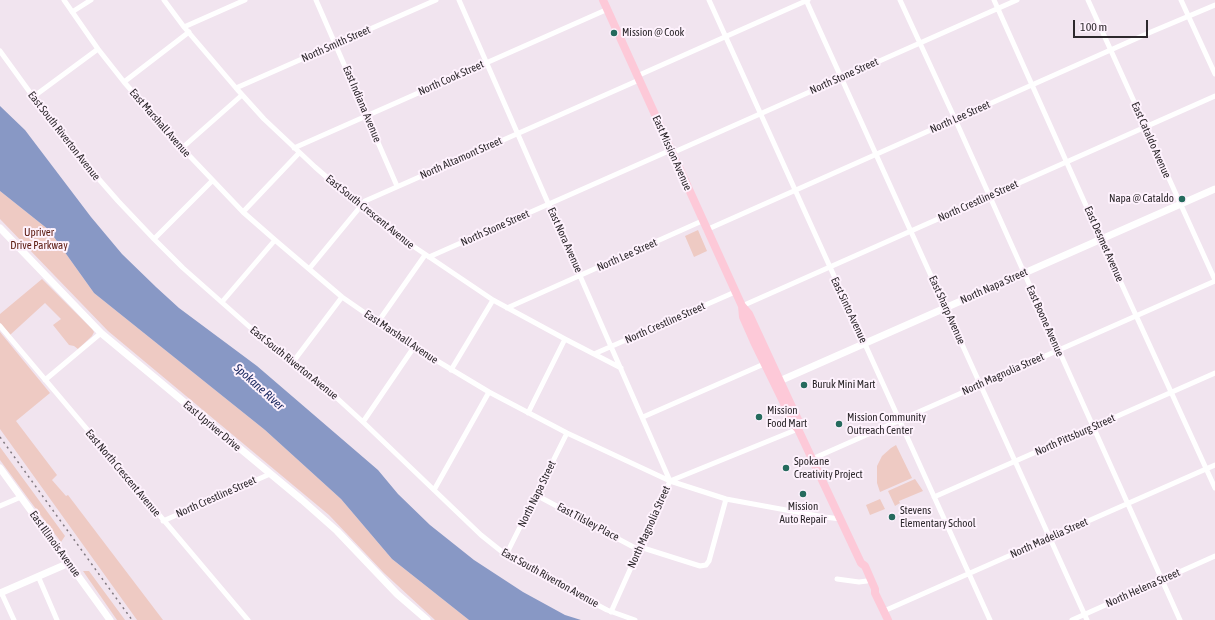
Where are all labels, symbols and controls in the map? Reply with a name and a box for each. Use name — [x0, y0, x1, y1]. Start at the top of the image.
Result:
scale bar — [1075, 12, 1150, 38]
text: 100 m — [1080, 20, 1107, 34]
street label: North Smith Street — [300, 23, 372, 65]
place label: Mission @ Cook — [622, 26, 684, 40]
marker: Mission @ Cook — [609, 28, 619, 38]
street label: North Stone Street — [808, 55, 880, 97]
street label: North Cook Street — [416, 58, 486, 98]
street label: East Indiana Avenue — [340, 64, 384, 144]
street label: East Marshall Avenue — [127, 86, 193, 160]
street label: East South Riverton Avenue — [25, 89, 103, 183]
street label: North Lee Street — [928, 98, 992, 136]
street label: East Cataldo Avenue — [1128, 100, 1174, 180]
street label: East Mission Avenue — [649, 113, 695, 193]
street label: North Altamont Street — [418, 134, 504, 182]
street label: East South Crescent Avenue — [323, 172, 417, 252]
street label: North Crestline Street — [936, 177, 1020, 225]
place label: Napa @ Cataldo — [1109, 192, 1174, 206]
marker: Napa @ Cataldo — [1177, 194, 1187, 204]
street label: East Desmet Avenue — [1081, 204, 1127, 284]
street label: East Nora Avenue — [545, 205, 585, 275]
street label: North Stone Street — [459, 207, 531, 249]
park label: Upriver Drive Parkway — [10, 226, 68, 252]
street label: North Lee Street — [595, 236, 659, 274]
street label: North Napa Street — [958, 265, 1030, 307]
street label: East Sharp Avenue — [926, 274, 968, 346]
street label: East Sinto Avenue — [828, 275, 870, 345]
street label: East Boone Avenue — [1023, 284, 1067, 358]
street label: North Crestline Street — [623, 299, 707, 347]
street label: East Marshall Avenue — [362, 307, 440, 367]
street label: East South Riverton Avenue — [247, 323, 341, 403]
street label: North Magnolia Street — [960, 350, 1046, 398]
water label: Spokane River — [231, 361, 287, 413]
place label: Buruk Mini Mart — [812, 378, 875, 392]
marker: Buruk Mini Mart — [799, 380, 809, 390]
street label: East Upriver Drive — [180, 398, 244, 454]
place label: Mission Food Mart — [767, 404, 807, 430]
place label: Mission Community Outreach Center — [847, 411, 926, 437]
street label: North Pittsburg Street — [1033, 411, 1117, 459]
marker: Mission Food Mart — [754, 412, 764, 422]
marker: Mission Community Outreach Center — [834, 419, 844, 429]
street label: East North Crescent Avenue — [83, 427, 163, 519]
place label: Spokane Creativity Project — [794, 455, 863, 481]
street label: North Napa Street — [515, 459, 559, 529]
marker: Spokane Creativity Project — [781, 463, 791, 473]
street label: North Crestline Street — [174, 473, 258, 521]
street label: North Magnolia Street — [625, 484, 673, 570]
marker: Mission Auto Repair — [798, 489, 808, 499]
street label: East Tilsley Place — [555, 500, 621, 544]
place label: Mission Auto Repair — [779, 500, 827, 526]
place label: Stevens Elementary School — [900, 504, 976, 530]
street label: East Illinois Avenue — [27, 508, 83, 580]
marker: Stevens Elementary School — [887, 512, 897, 522]
street label: North Madelia Street — [1008, 515, 1090, 561]
street label: East South Riverton Avenue — [499, 546, 601, 610]
street label: North Helena Street — [1104, 566, 1182, 610]

